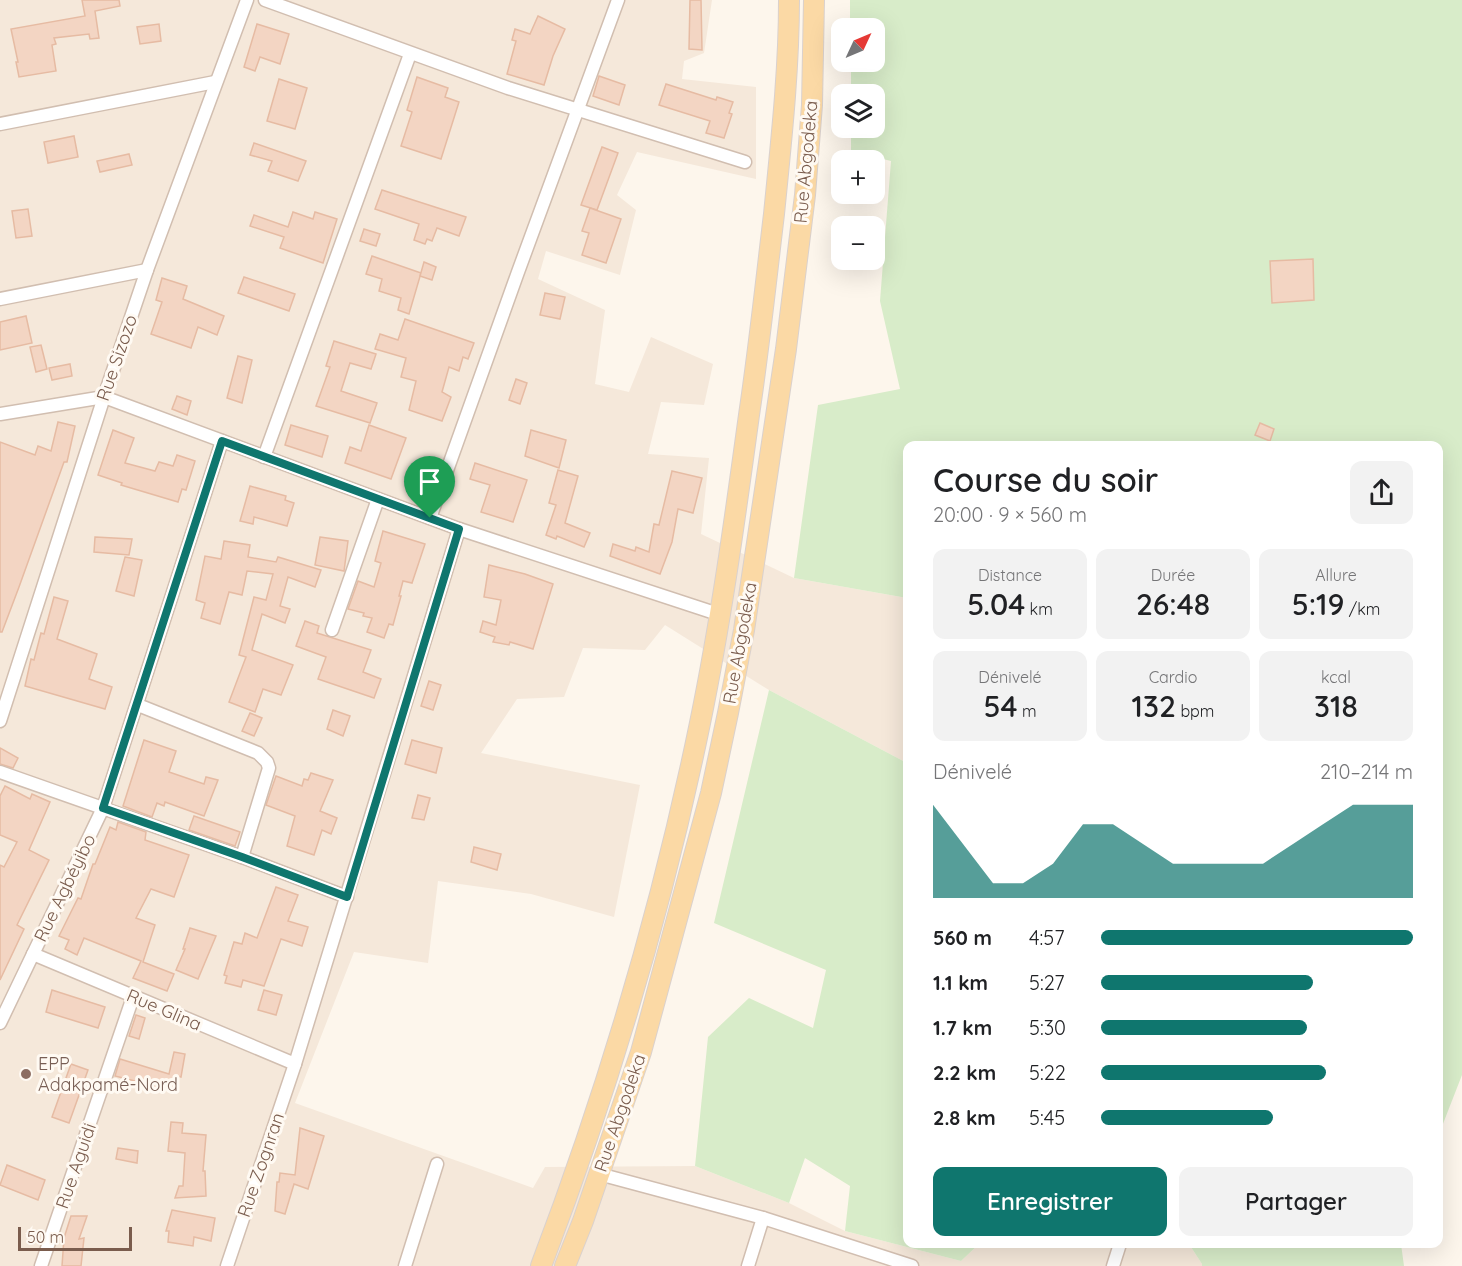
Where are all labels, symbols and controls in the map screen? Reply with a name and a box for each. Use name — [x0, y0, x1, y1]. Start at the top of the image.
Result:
north arrow — [831, 18, 885, 72]
map controls — [831, 18, 885, 270]
button: layers — [831, 84, 885, 138]
street label: Rue Abgodeka — [789, 100, 822, 224]
button: + — [831, 150, 885, 204]
button: − — [831, 216, 885, 270]
street label: Rue Sizozo — [91, 312, 142, 404]
pin — [404, 456, 455, 518]
text: Course du soir — [933, 459, 1158, 500]
button: share — [1350, 461, 1413, 524]
icon: arrive — [413, 465, 446, 498]
text: 20:00 · 9 × 560 m — [933, 502, 1087, 527]
text: Distance — [978, 565, 1042, 585]
text: Durée — [1151, 565, 1195, 585]
text: Allure — [1315, 565, 1357, 585]
street label: Rue Abgodeka — [717, 580, 762, 706]
text: 5.04 — [967, 585, 1025, 623]
text: 26:48 — [1136, 585, 1210, 623]
text: 5:19 — [1292, 585, 1344, 623]
text: km — [1025, 599, 1053, 619]
text: /km — [1344, 599, 1380, 619]
text: Dénivelé — [978, 667, 1042, 687]
text: Cardio — [1149, 667, 1197, 687]
text: kcal — [1321, 667, 1351, 687]
text: 54 — [984, 687, 1018, 725]
text: 132 — [1132, 687, 1176, 725]
text: 318 — [1314, 687, 1358, 725]
text: m — [1018, 701, 1037, 721]
text: bpm — [1176, 701, 1214, 721]
text: Dénivelé — [933, 759, 1012, 784]
text: 210–214 m — [1320, 759, 1413, 784]
street label: Rue Agbéyibo — [29, 830, 101, 945]
text: 560 m — [933, 925, 992, 950]
text: 4:57 — [1029, 925, 1064, 950]
text: 1.1 km — [933, 970, 988, 995]
text: 5:27 — [1029, 970, 1065, 995]
street label: Rue Glina — [123, 984, 205, 1036]
text: 1.7 km — [933, 1015, 992, 1040]
text: 5:30 — [1029, 1015, 1066, 1040]
street label: Rue Abgodeka — [589, 1051, 650, 1175]
place label: EPP Adakpamé-Nord — [38, 1052, 178, 1096]
text: 2.2 km — [933, 1060, 996, 1085]
text: 5:22 — [1029, 1060, 1066, 1085]
marker: EPP Adakpamé-Nord — [19, 1067, 33, 1081]
text: 2.8 km — [933, 1105, 996, 1130]
text: 5:45 — [1029, 1105, 1065, 1130]
street label: Rue Zognran — [232, 1109, 289, 1220]
street label: Rue Aguidi — [50, 1120, 101, 1212]
button: Enregistrer — [933, 1167, 1167, 1236]
button: Partager — [1179, 1167, 1413, 1236]
scale bar — [18, 1224, 132, 1252]
text: 50 m — [27, 1227, 64, 1247]

